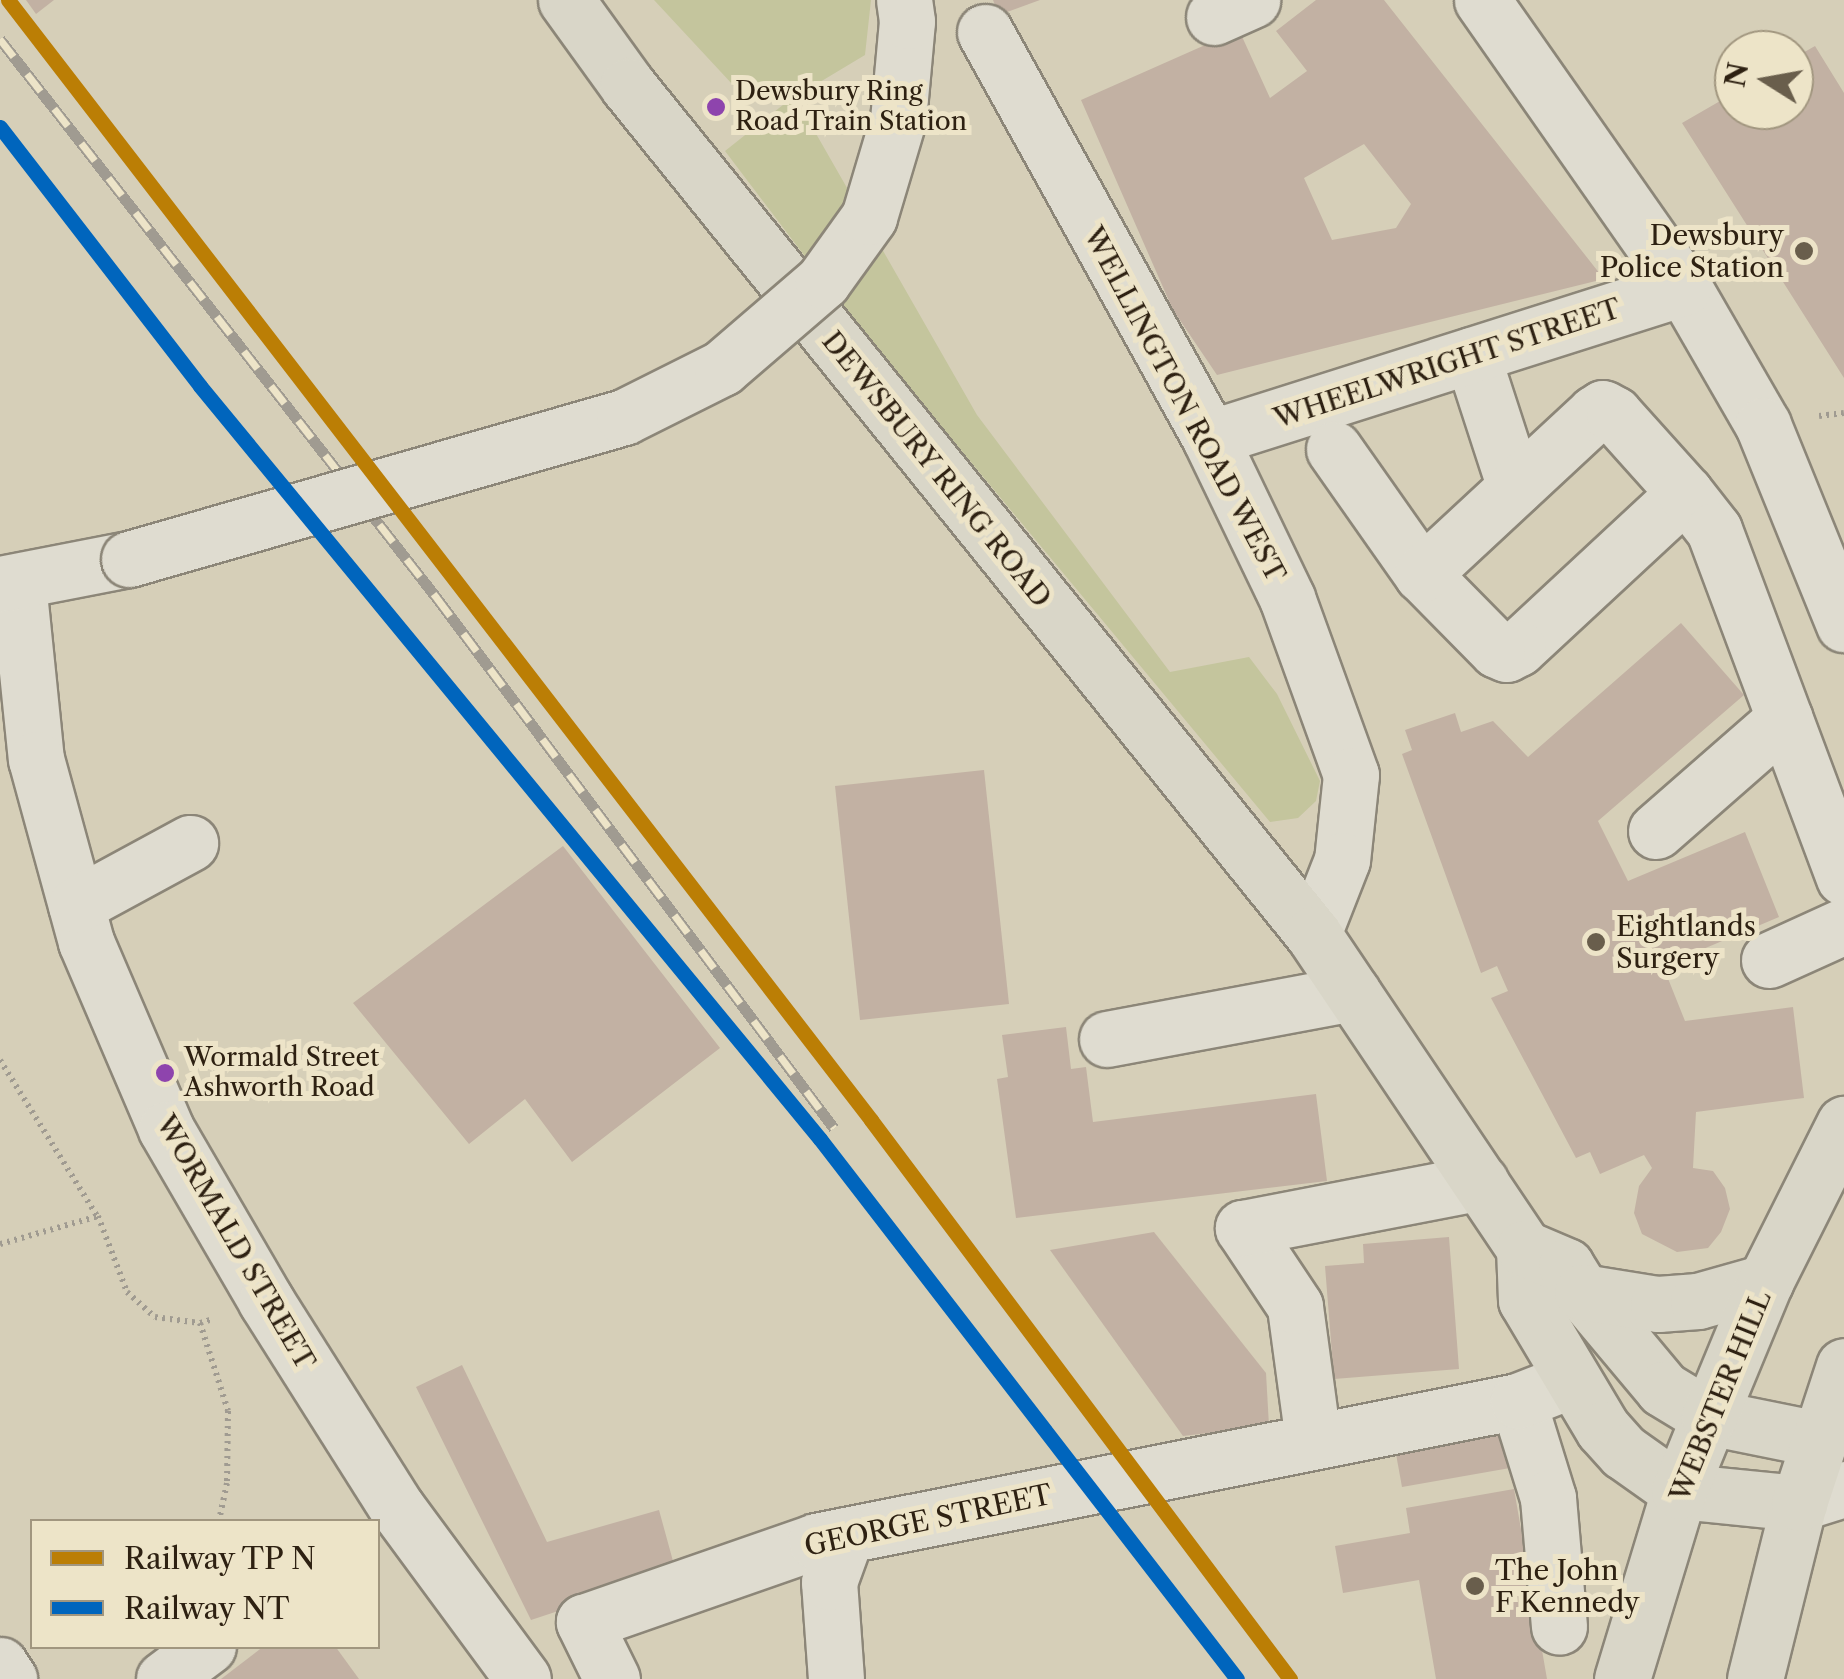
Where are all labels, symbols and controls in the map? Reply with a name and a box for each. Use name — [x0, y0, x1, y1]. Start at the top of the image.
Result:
north arrow — [1714, 30, 1814, 130]
text: N — [1718, 59, 1756, 90]
place label: Dewsbury Ring Road Train Station — [735, 76, 968, 138]
marker: Dewsbury Ring Road Train Station — [706, 97, 726, 117]
place label: Dewsbury Police Station — [1600, 218, 1784, 284]
street label: WELLINGTON ROAD WEST — [1077, 220, 1293, 588]
marker: Dewsbury Police Station — [1793, 240, 1815, 262]
street label: WHEELWRIGHT STREET — [1269, 291, 1625, 435]
street label: DEWSBURY RING ROAD — [815, 324, 1059, 614]
place label: Eightlands Surgery — [1616, 909, 1756, 975]
marker: Eightlands Surgery — [1585, 931, 1607, 953]
place label: Wormald Street Ashworth Road — [184, 1042, 379, 1104]
marker: Wormald Street Ashworth Road — [155, 1063, 175, 1083]
street label: WORMALD STREET — [149, 1109, 323, 1375]
street label: WEBSTER HILL — [1662, 1285, 1778, 1507]
street label: GEORGE STREET — [801, 1477, 1055, 1563]
legend — [30, 1519, 380, 1649]
text: Railway TP N — [124, 1540, 316, 1577]
place label: The John F Kennedy — [1495, 1553, 1640, 1619]
marker: The John F Kennedy — [1464, 1575, 1486, 1597]
text: Railway NT — [124, 1590, 290, 1627]

